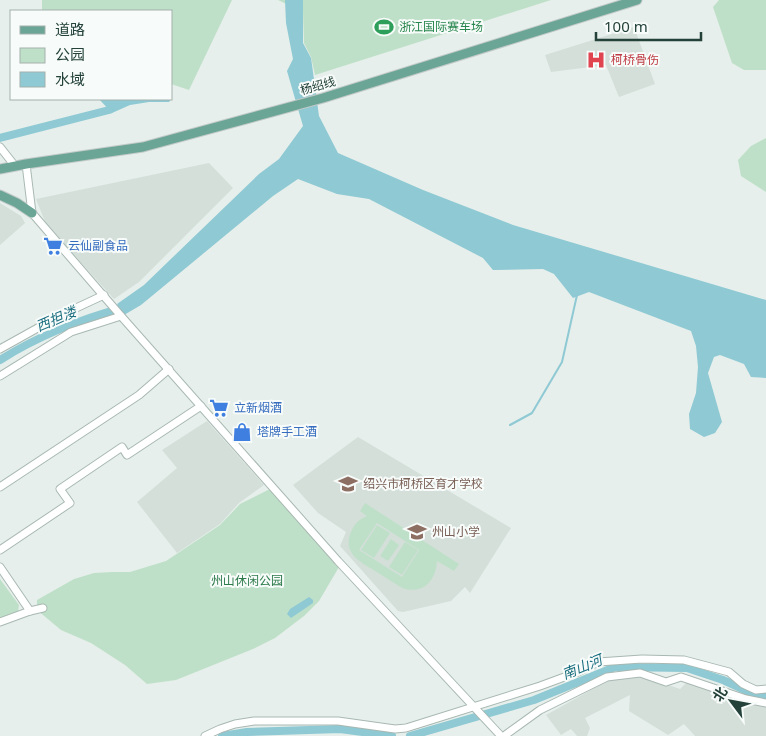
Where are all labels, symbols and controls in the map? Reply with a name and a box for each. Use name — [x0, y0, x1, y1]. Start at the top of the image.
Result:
legend — [10, 10, 172, 100]
scale bar — [596, 10, 701, 42]
sports icon: 浙江国际赛车场 — [373, 16, 395, 38]
text: 100 m — [604, 16, 648, 36]
place label: 浙江国际赛车场 — [399, 18, 483, 35]
text: 道路 — [55, 19, 85, 39]
text: 公园 — [55, 44, 85, 64]
hospital icon: 柯桥骨伤 — [585, 49, 607, 71]
place label: 柯桥骨伤 — [611, 51, 659, 68]
text: 水域 — [55, 69, 85, 89]
street label: 杨绍线 — [298, 72, 338, 99]
supermarket icon: 云仙副食品 — [42, 235, 64, 257]
place label: 云仙副食品 — [68, 237, 128, 254]
water label: 西担溇 — [33, 301, 81, 335]
supermarket icon: 立新烟酒 — [208, 397, 230, 419]
place label: 立新烟酒 — [234, 399, 282, 416]
shop icon: 塔牌手工酒 — [231, 421, 253, 443]
place label: 塔牌手工酒 — [257, 423, 317, 440]
school or university icon: 绍兴市柯桥区育才学校 — [337, 473, 359, 495]
place label: 绍兴市柯桥区育才学校 — [363, 475, 483, 492]
school or university icon: 州山小学 — [406, 521, 428, 543]
place label: 州山小学 — [432, 523, 480, 540]
park label: 州山休闲公园 — [211, 572, 283, 589]
water label: 南山河 — [559, 649, 608, 683]
north arrow — [706, 676, 756, 726]
text: 北 — [708, 683, 731, 705]

